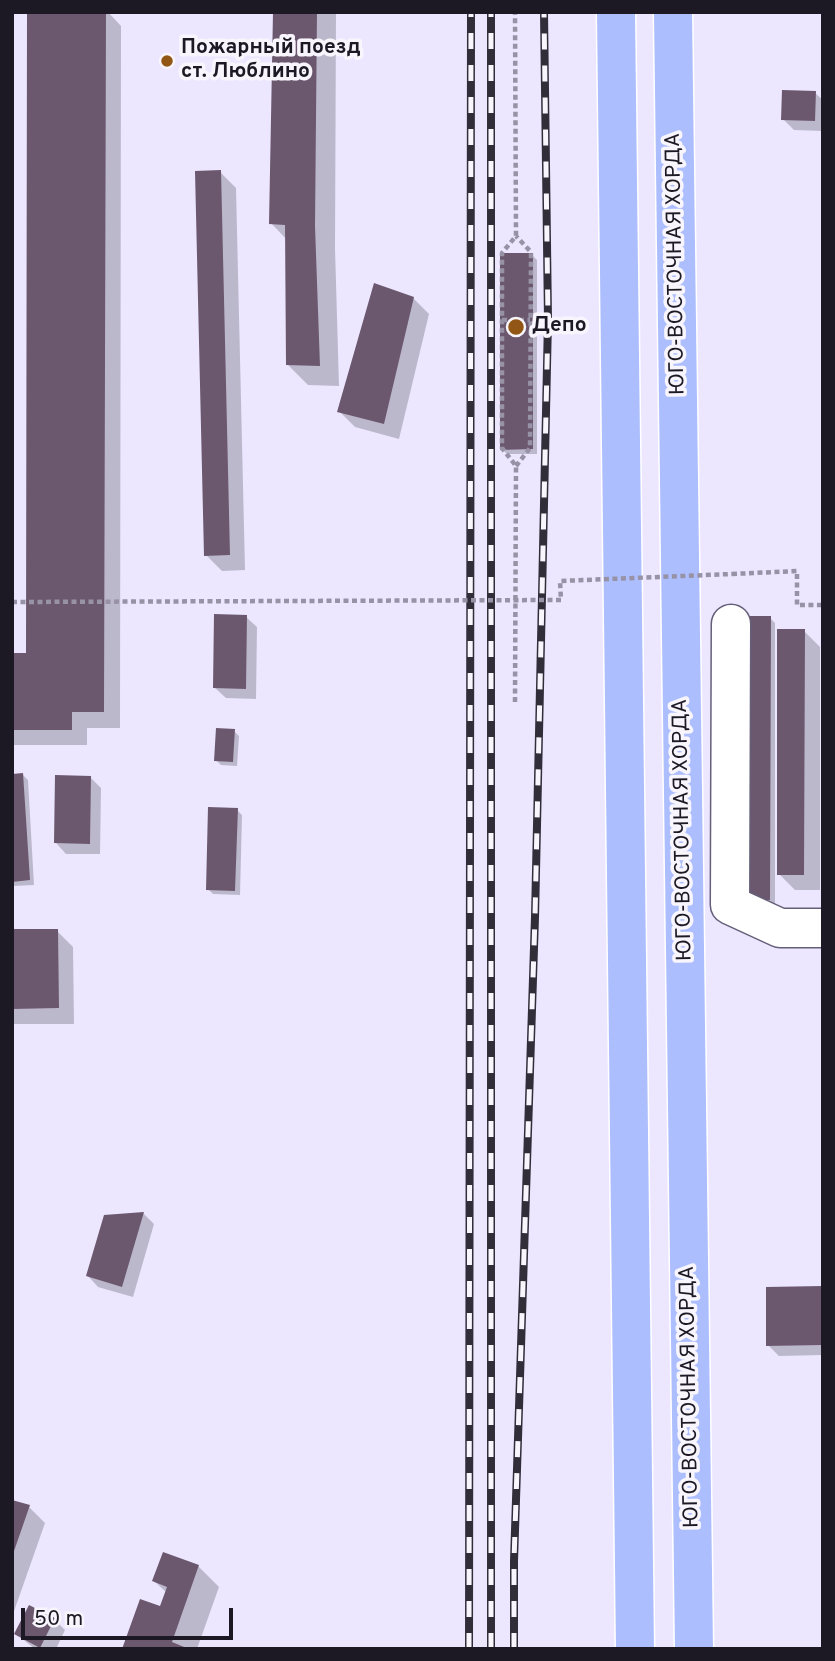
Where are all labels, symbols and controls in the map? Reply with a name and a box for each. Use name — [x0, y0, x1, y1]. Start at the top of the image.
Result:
place label: Пожарный поезд ст. Люблино — [181, 36, 361, 86]
marker: Пожарный поезд ст. Люблино — [159, 53, 175, 69]
street label: ЮГО-ВОСТОЧНАЯ ХОРДА — [662, 133, 692, 395]
place label: Депо — [532, 314, 587, 340]
marker: Депо — [506, 317, 526, 337]
street label: ЮГО-ВОСТОЧНАЯ ХОРДА — [669, 699, 699, 961]
street label: ЮГО-ВОСТОЧНАЯ ХОРДА — [676, 1266, 706, 1528]
scale bar — [24, 1594, 236, 1638]
text: 50 m — [34, 1606, 83, 1633]

